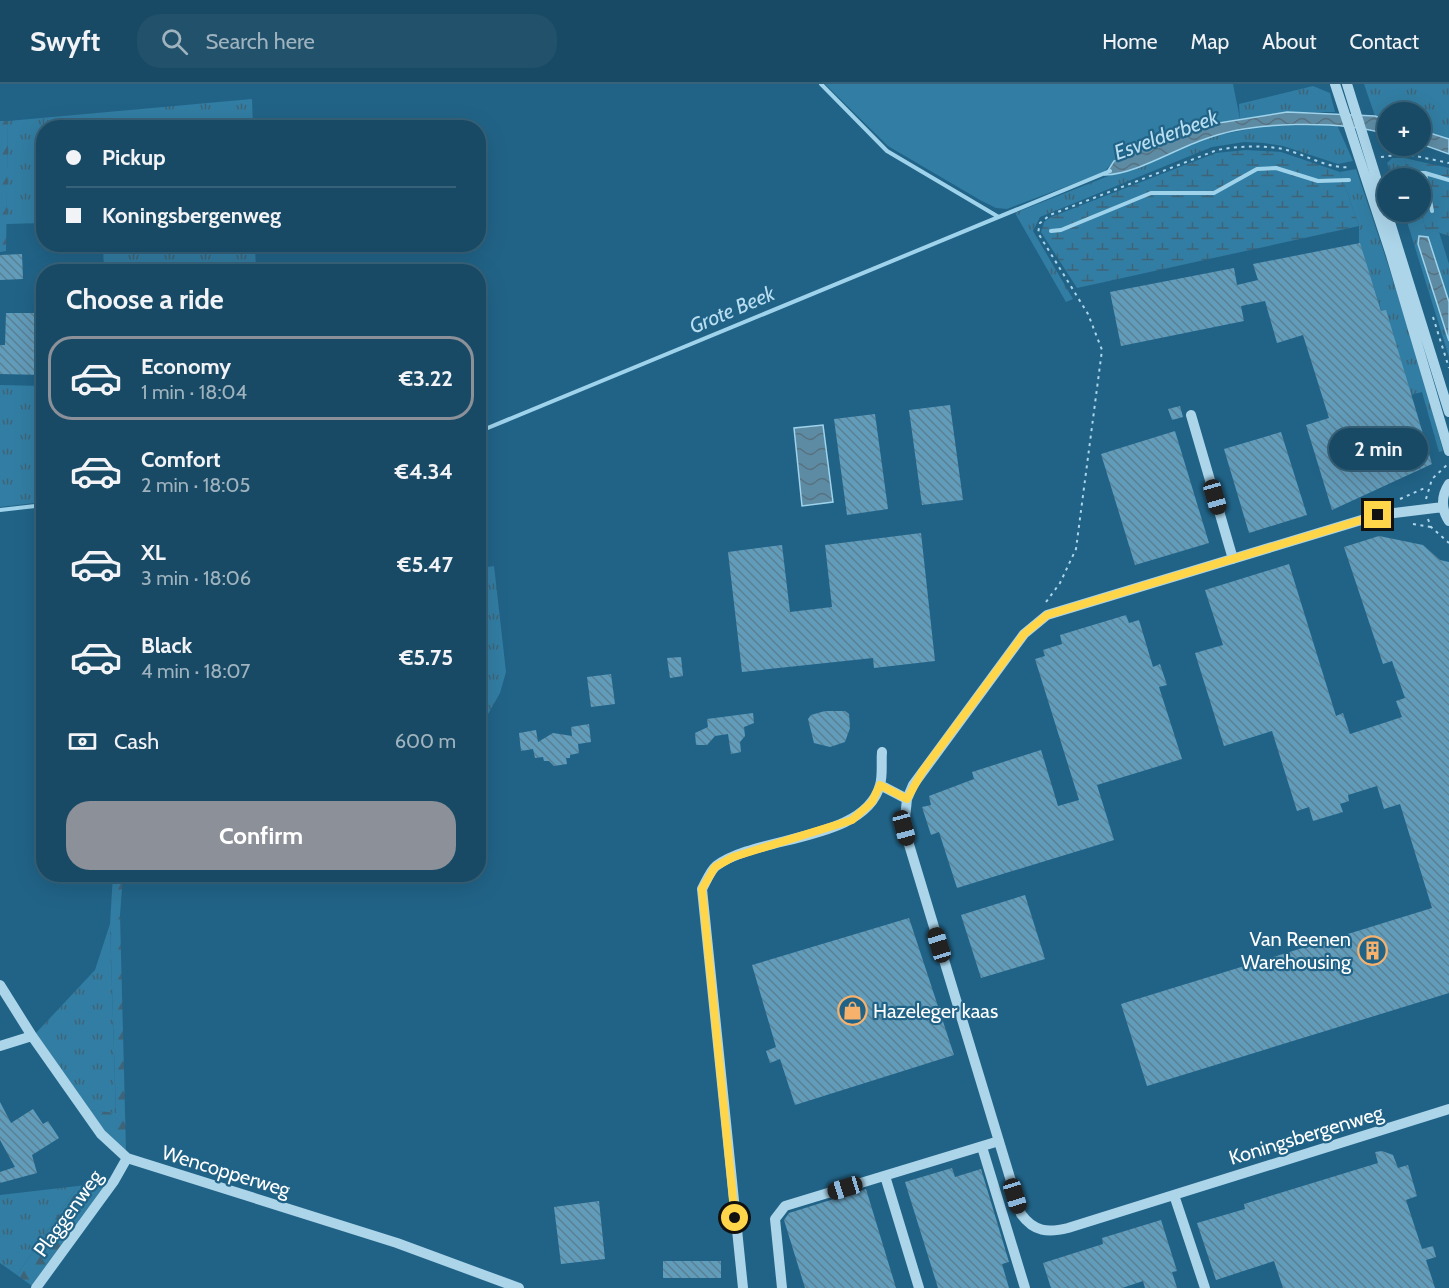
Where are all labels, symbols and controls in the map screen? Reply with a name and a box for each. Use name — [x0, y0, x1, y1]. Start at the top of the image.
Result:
search box — [137, 14, 557, 68]
text: Swyft — [30, 24, 101, 58]
icon: search — [158, 25, 191, 58]
text: Search here — [206, 28, 315, 55]
text: Home — [1102, 29, 1158, 54]
text: Map — [1191, 29, 1229, 54]
text: About — [1262, 29, 1316, 54]
text: Contact — [1349, 29, 1419, 54]
map controls — [1377, 102, 1431, 222]
button: + — [1377, 102, 1431, 156]
water label: Esvelderbeek — [1111, 104, 1222, 165]
text: Pickup — [102, 144, 166, 171]
button: − — [1377, 168, 1431, 222]
text: Koningsbergenweg — [102, 202, 281, 229]
water label: Grote Beek — [685, 280, 779, 339]
text: Choose a ride — [66, 283, 224, 316]
icon: car — [69, 351, 123, 405]
text: Economy — [141, 353, 231, 380]
text: €3.22 — [399, 365, 453, 392]
text: 1 min · 18:04 — [141, 380, 247, 404]
callout: 2 min — [1328, 428, 1428, 470]
text: 2 min — [1354, 437, 1403, 461]
icon: car — [69, 444, 123, 498]
text: Comfort — [141, 446, 220, 473]
text: €4.34 — [395, 458, 453, 485]
text: 2 min · 18:05 — [141, 473, 250, 497]
car — [1201, 477, 1229, 517]
route end — [1364, 501, 1391, 528]
icon: car — [69, 537, 123, 591]
text: XL — [141, 539, 166, 566]
text: €5.47 — [397, 551, 453, 578]
text: 3 min · 18:06 — [141, 566, 251, 590]
icon: car — [69, 630, 123, 684]
text: Black — [141, 632, 192, 659]
text: €5.75 — [399, 644, 453, 671]
text: 4 min · 18:07 — [141, 659, 250, 683]
icon: cash — [66, 725, 99, 758]
text: Cash — [114, 728, 159, 755]
text: 600 m — [395, 729, 456, 753]
button: Confirm — [66, 801, 456, 870]
car — [891, 808, 917, 848]
car — [925, 925, 953, 965]
place label: Van Reenen Warehousing — [1241, 927, 1352, 974]
building icon: Van Reenen Warehousing — [1356, 934, 1388, 966]
shop icon: Hazeleger kaas — [836, 995, 868, 1027]
place label: Hazeleger kaas — [873, 999, 998, 1023]
street label: Koningsbergenweg — [1226, 1100, 1387, 1170]
street label: Wencopperweg — [159, 1140, 294, 1202]
street label: Plaggenweg — [28, 1164, 108, 1261]
car — [825, 1174, 865, 1202]
car — [1001, 1176, 1029, 1216]
route start — [721, 1204, 748, 1231]

